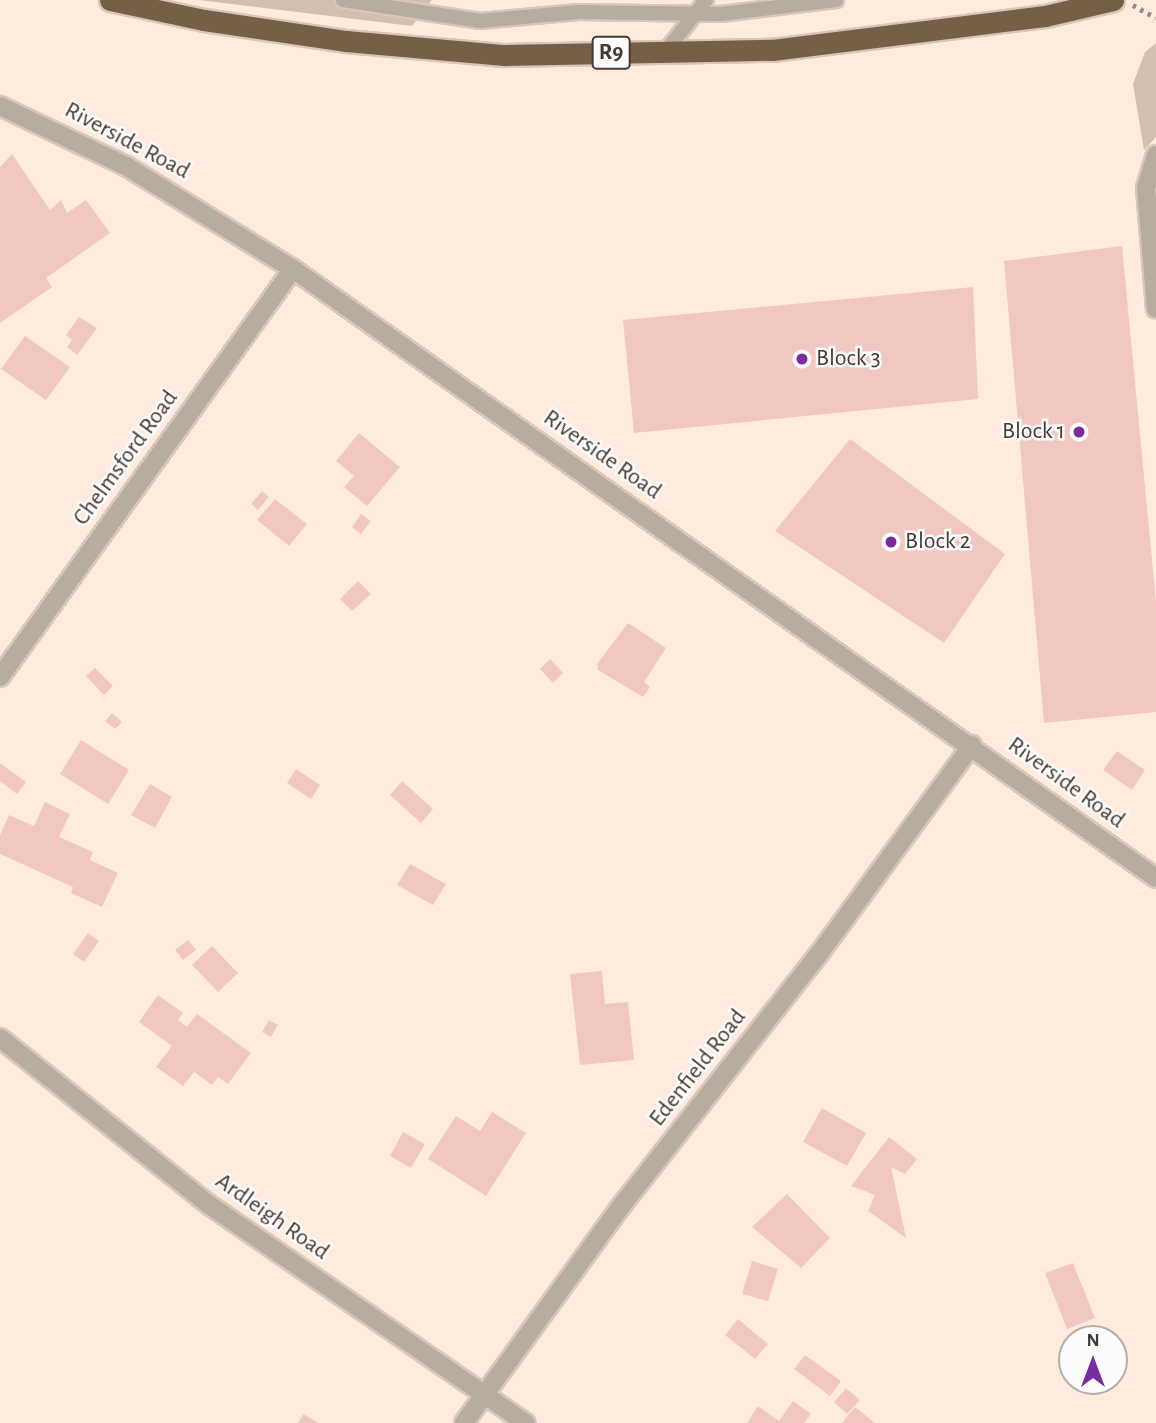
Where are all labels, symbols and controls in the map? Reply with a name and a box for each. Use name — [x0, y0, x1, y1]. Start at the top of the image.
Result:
road number: R9 — [590, 34, 632, 72]
street label: Riverside Road — [59, 96, 195, 186]
place label: Block 3 — [816, 345, 881, 373]
marker: Block 3 — [794, 351, 810, 367]
street label: Chelmsford Road — [67, 385, 185, 531]
street label: Riverside Road — [537, 404, 667, 506]
place label: Block 1 — [1002, 418, 1065, 446]
marker: Block 1 — [1071, 424, 1087, 440]
place label: Block 2 — [905, 528, 971, 556]
marker: Block 2 — [883, 534, 899, 550]
street label: Riverside Road — [1002, 731, 1130, 835]
street label: Edenfield Road — [643, 1004, 753, 1132]
street label: Ardleigh Road — [209, 1167, 335, 1267]
north arrow — [1058, 1325, 1128, 1395]
text: N — [1086, 1331, 1100, 1350]

